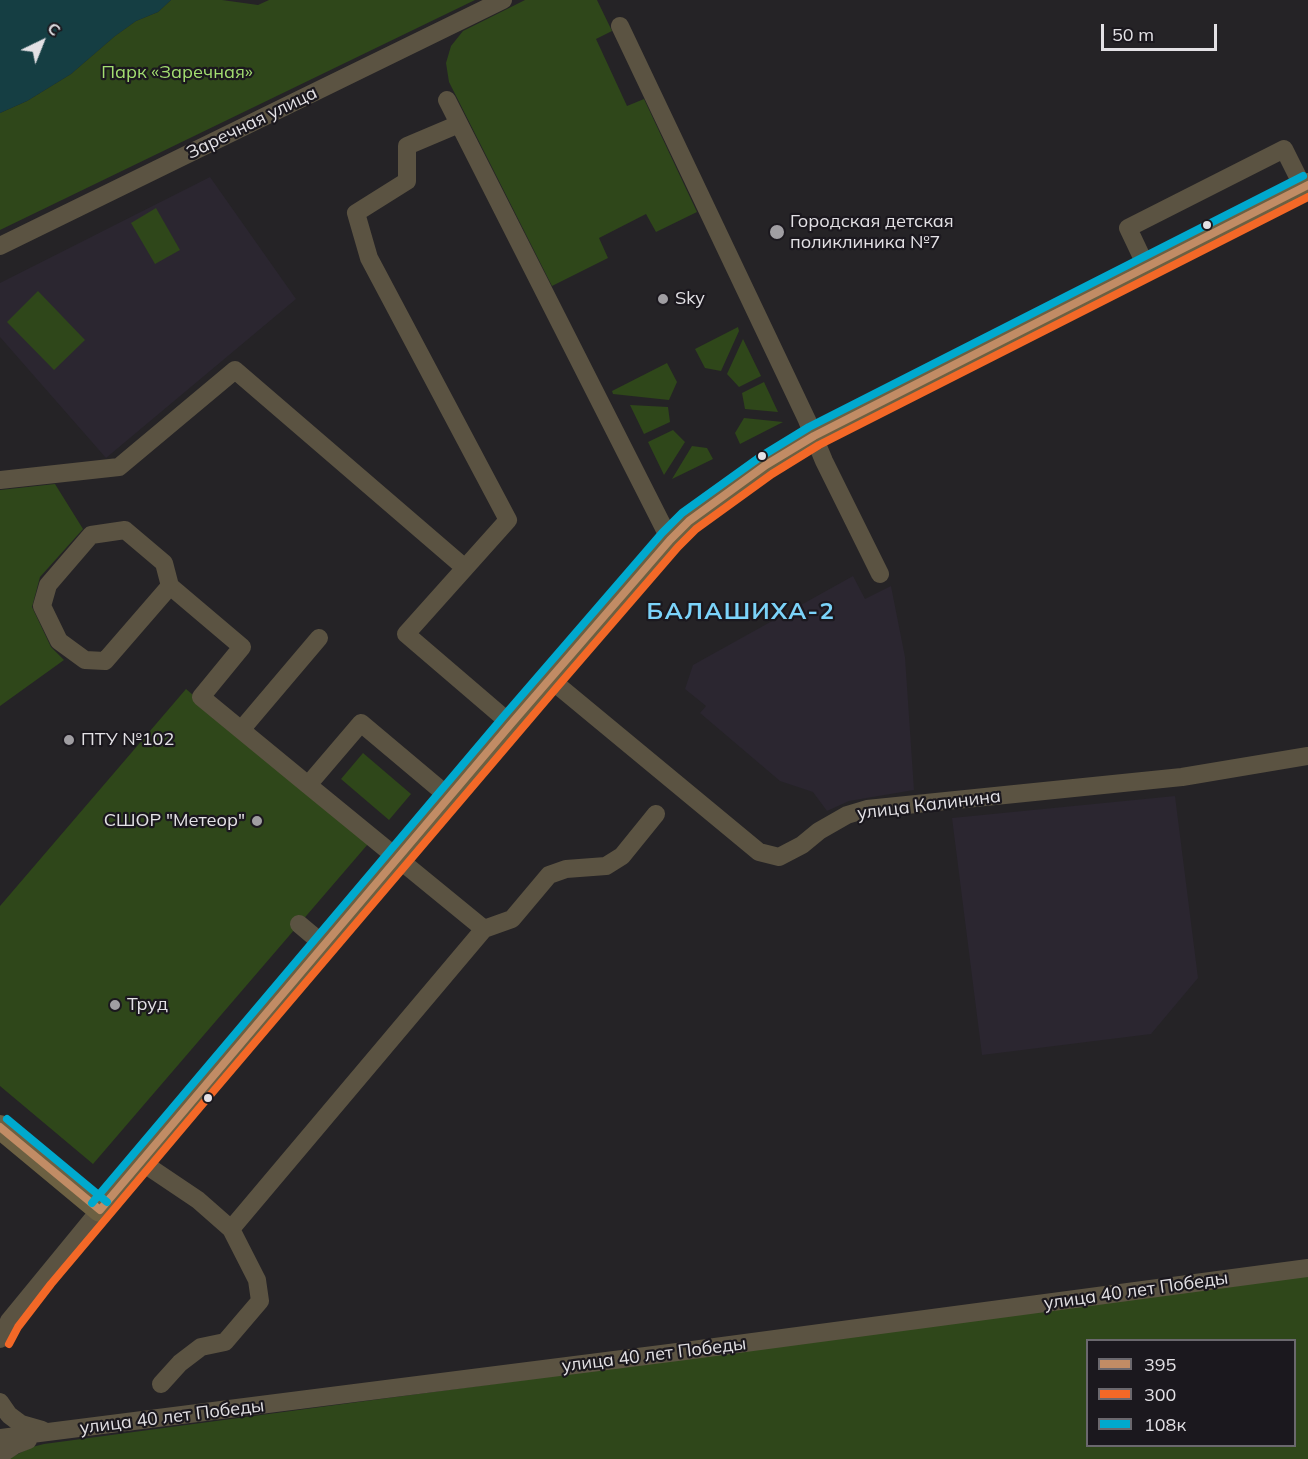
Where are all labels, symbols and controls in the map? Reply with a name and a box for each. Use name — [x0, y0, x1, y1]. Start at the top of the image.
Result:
north arrow — [12, 12, 72, 72]
scale bar — [1104, 12, 1220, 50]
text: С — [43, 18, 65, 40]
text: 50 m — [1112, 23, 1154, 46]
park label: Парк «Заречная» — [101, 62, 253, 84]
street label: Заречная улица — [183, 82, 321, 164]
place label: Городская детская поликлиника №7 — [790, 211, 954, 254]
unlabelled marker — [1201, 219, 1213, 231]
marker: Городская детская поликлиника №7 — [768, 223, 786, 241]
place label: Sky — [675, 288, 705, 310]
marker: Sky — [656, 292, 670, 306]
unlabelled marker — [756, 450, 768, 462]
district label: БАЛАШИХА-2 — [647, 598, 835, 626]
place label: ПТУ №102 — [81, 729, 174, 751]
marker: ПТУ №102 — [62, 733, 76, 747]
street label: улица Калинина — [856, 785, 1002, 825]
place label: СШОР "Метеор" — [104, 810, 245, 832]
marker: СШОР "Метеор" — [250, 814, 264, 828]
place label: Труд — [127, 994, 168, 1016]
marker: Труд — [108, 998, 122, 1012]
unlabelled marker — [202, 1092, 214, 1104]
street label: улица 40 лет Победы — [1042, 1267, 1230, 1315]
street label: улица 40 лет Победы — [560, 1333, 748, 1377]
legend — [1086, 1339, 1296, 1447]
text: 395 — [1144, 1353, 1176, 1376]
text: 300 — [1144, 1383, 1176, 1406]
street label: улица 40 лет Победы — [78, 1395, 266, 1439]
text: 108к — [1144, 1413, 1186, 1436]

